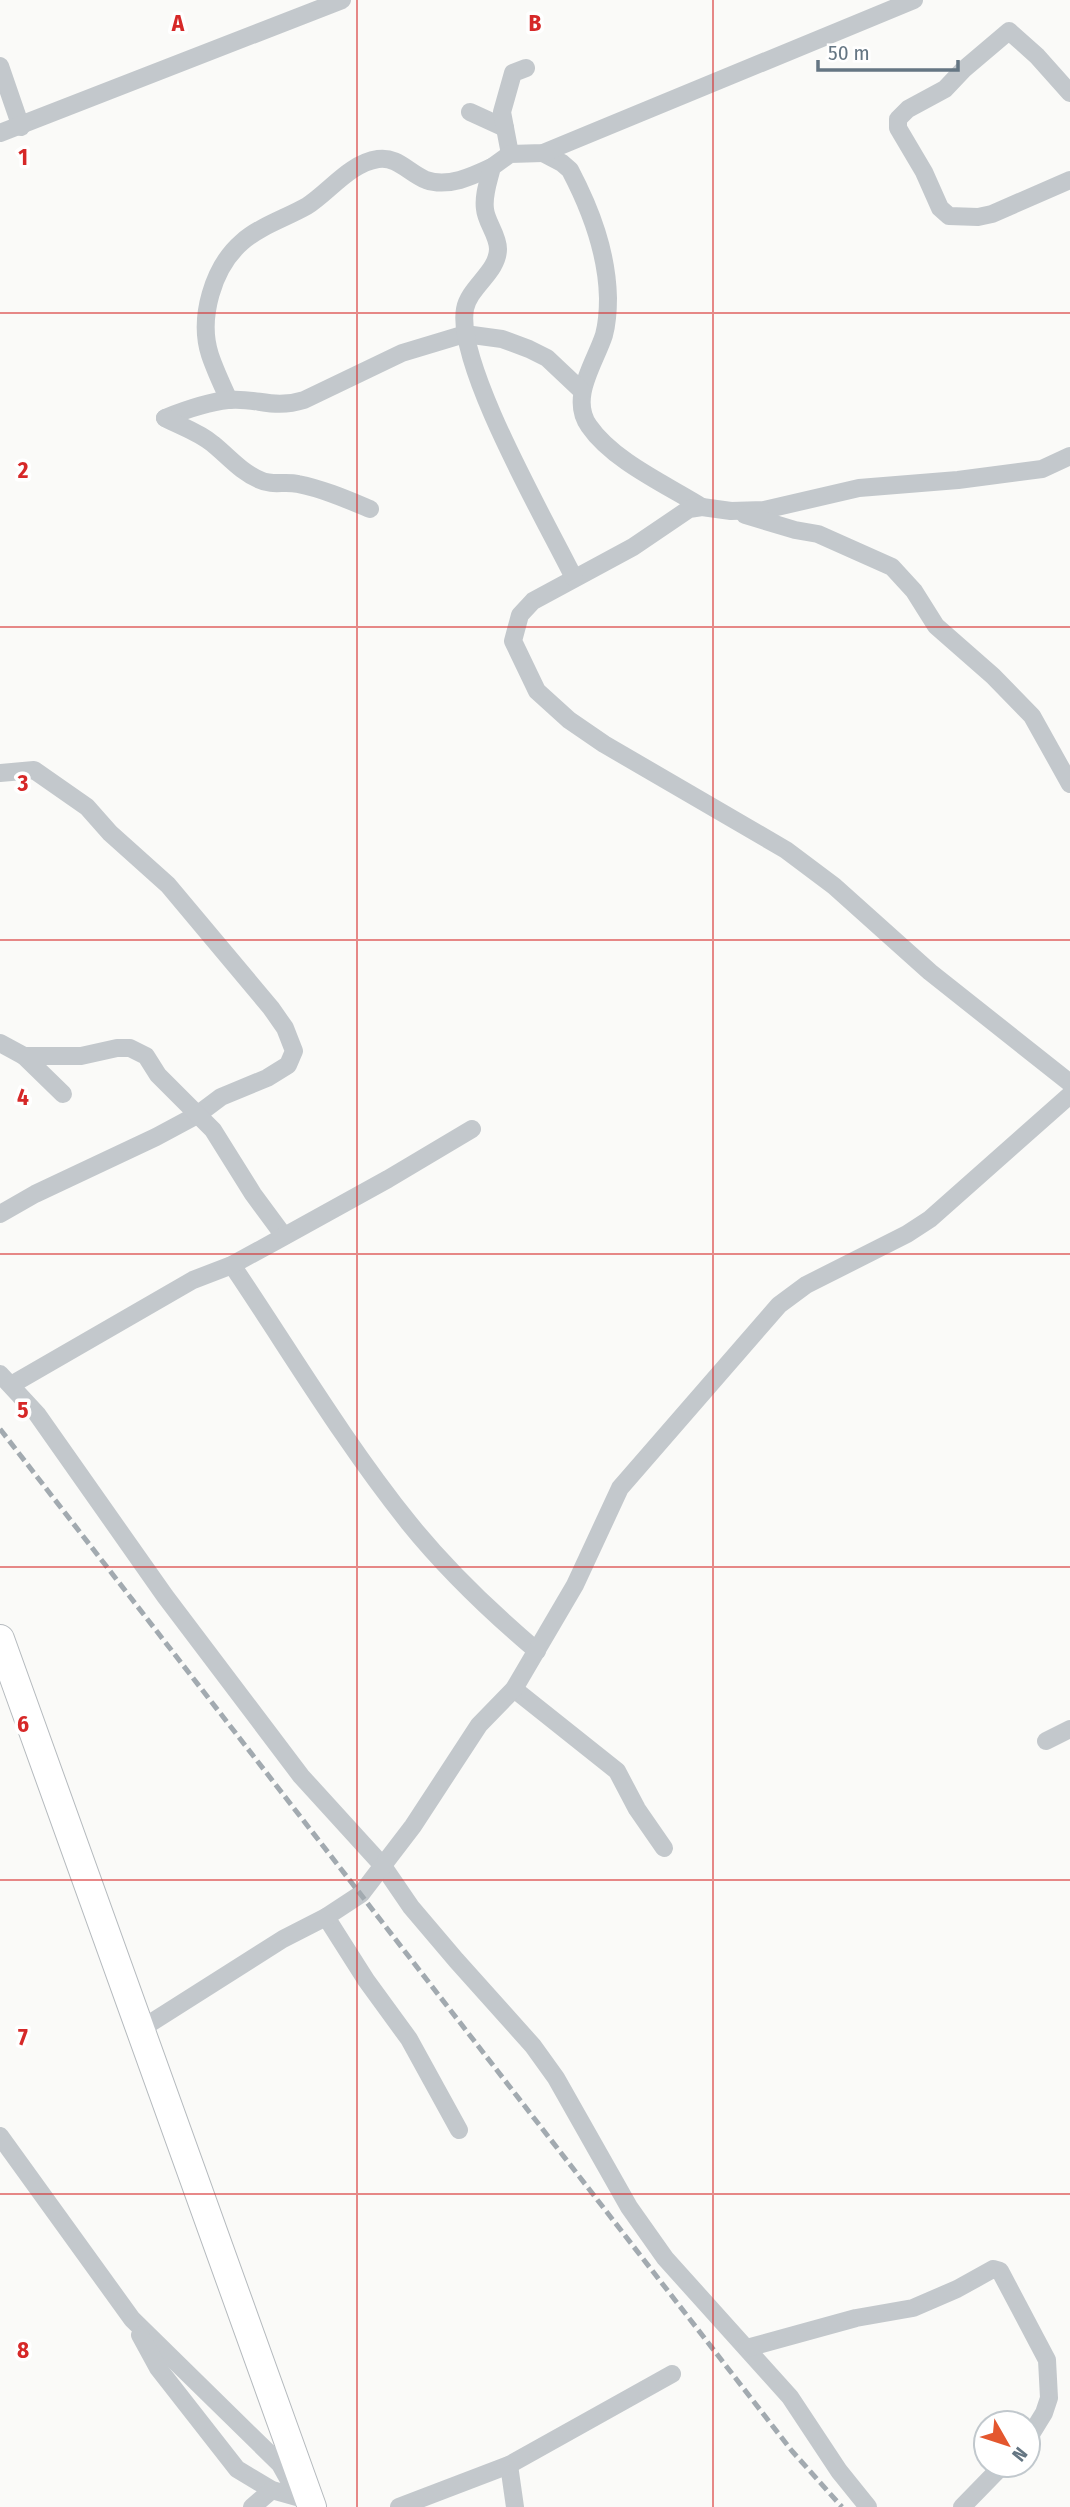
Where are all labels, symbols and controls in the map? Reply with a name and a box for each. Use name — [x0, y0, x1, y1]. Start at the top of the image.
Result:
text: A — [171, 9, 185, 37]
text: B — [529, 9, 542, 37]
scale bar — [818, 28, 958, 72]
text: 50 m — [828, 40, 870, 66]
text: 1 — [18, 143, 28, 171]
text: 2 — [17, 456, 29, 484]
text: 3 — [17, 769, 29, 797]
text: 4 — [17, 1083, 29, 1111]
text: 5 — [17, 1396, 29, 1424]
text: 6 — [17, 1710, 29, 1738]
text: 7 — [18, 2023, 28, 2051]
text: 8 — [17, 2336, 29, 2364]
north arrow — [972, 2409, 1042, 2479]
text: N — [1007, 2443, 1032, 2466]

